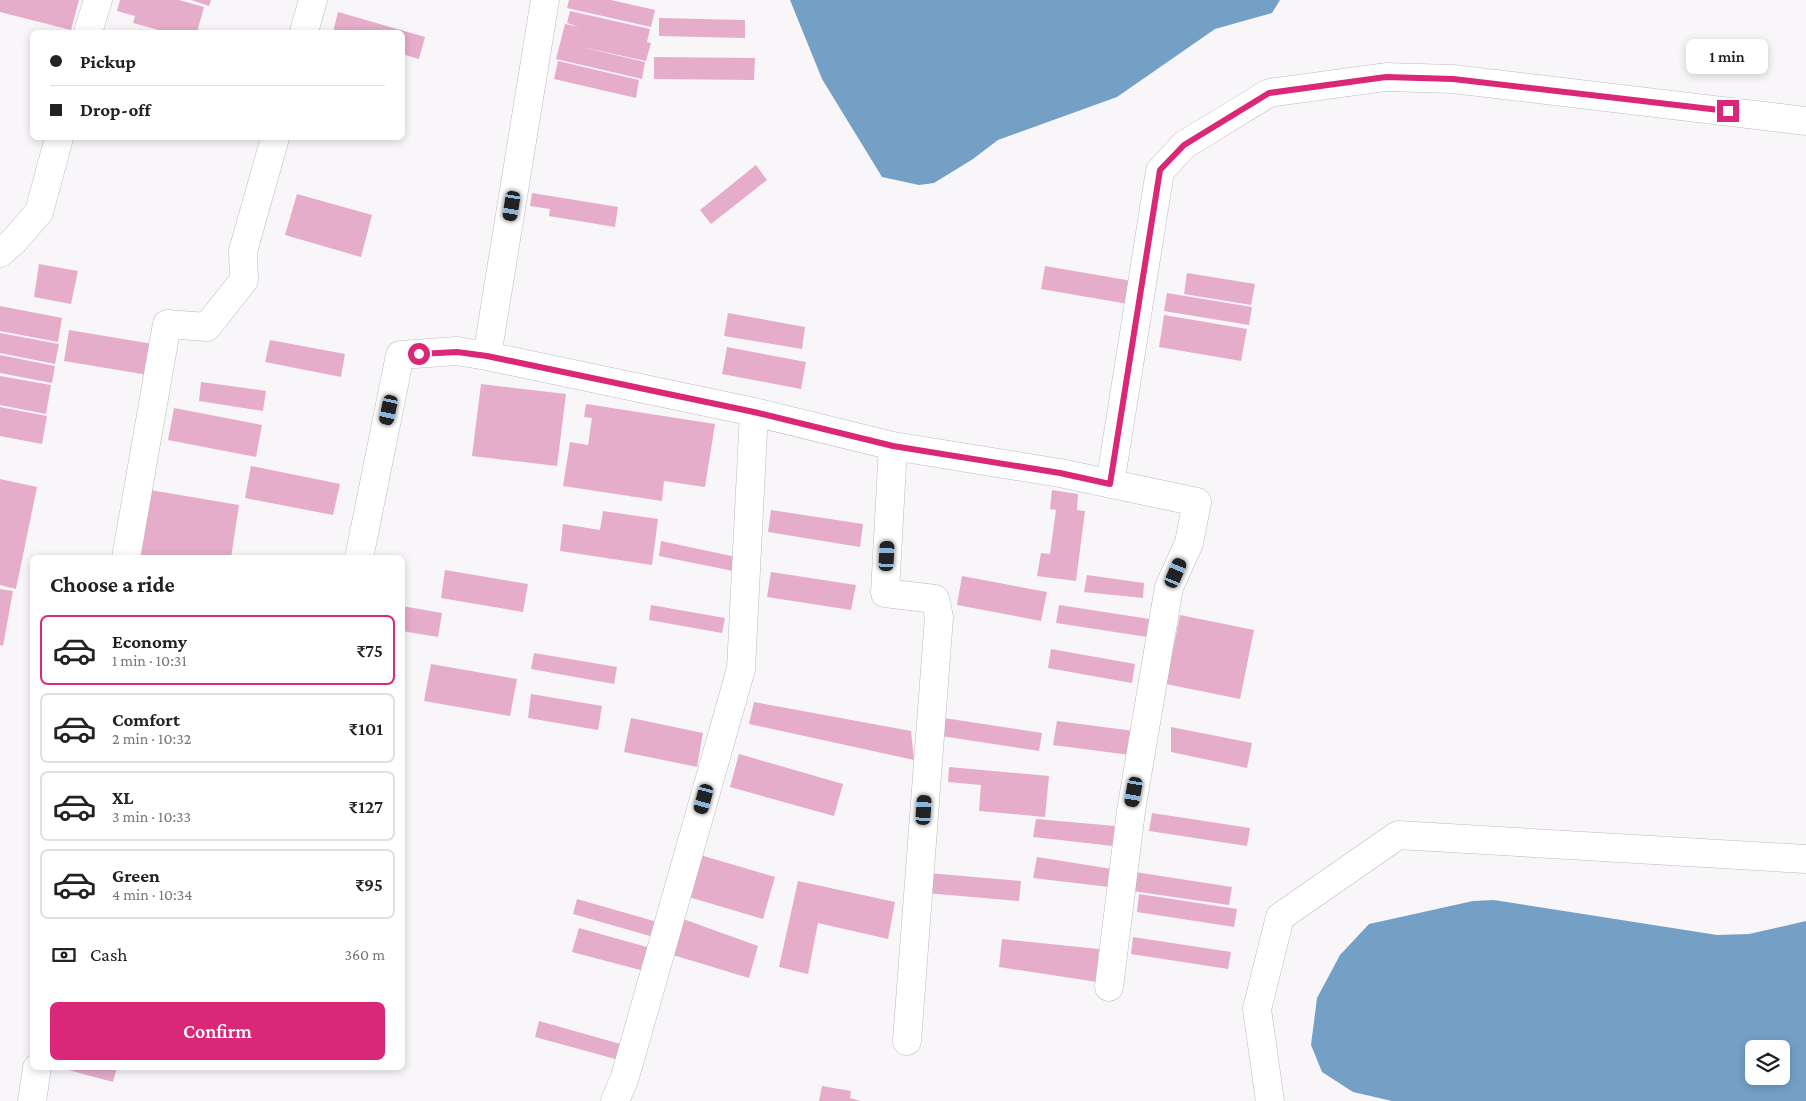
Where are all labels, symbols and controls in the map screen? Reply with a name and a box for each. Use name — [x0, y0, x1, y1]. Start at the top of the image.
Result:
callout: 1 min — [1687, 38, 1769, 74]
text: 1 min — [1709, 48, 1745, 65]
text: Pickup — [80, 51, 136, 72]
text: Drop-off — [80, 99, 151, 120]
route end — [1717, 100, 1739, 122]
car — [502, 190, 521, 222]
route start — [408, 343, 430, 365]
car — [378, 394, 399, 426]
car — [878, 541, 895, 571]
car — [1163, 556, 1188, 590]
text: Choose a ride — [50, 572, 175, 597]
icon: car — [52, 628, 97, 673]
text: Economy — [112, 631, 187, 652]
text: ₹75 — [356, 640, 383, 661]
text: 1 min · 10:31 — [112, 652, 187, 669]
icon: car — [52, 706, 97, 751]
text: Comfort — [112, 709, 180, 730]
text: ₹101 — [349, 718, 383, 739]
text: 2 min · 10:32 — [112, 730, 191, 747]
car — [1124, 776, 1143, 808]
car — [692, 783, 715, 815]
icon: car — [52, 784, 97, 829]
text: XL — [112, 787, 134, 808]
car — [915, 795, 932, 825]
text: ₹127 — [349, 796, 383, 817]
text: 3 min · 10:33 — [112, 808, 191, 825]
icon: car — [52, 862, 97, 907]
text: Green — [112, 865, 160, 886]
text: ₹95 — [355, 874, 383, 895]
text: 4 min · 10:34 — [112, 886, 192, 903]
icon: cash — [50, 941, 78, 969]
text: Cash — [90, 944, 128, 965]
text: 360 m — [344, 946, 385, 963]
button: Confirm — [50, 1002, 385, 1060]
map controls — [1745, 1040, 1790, 1085]
button: layers — [1745, 1040, 1790, 1085]

